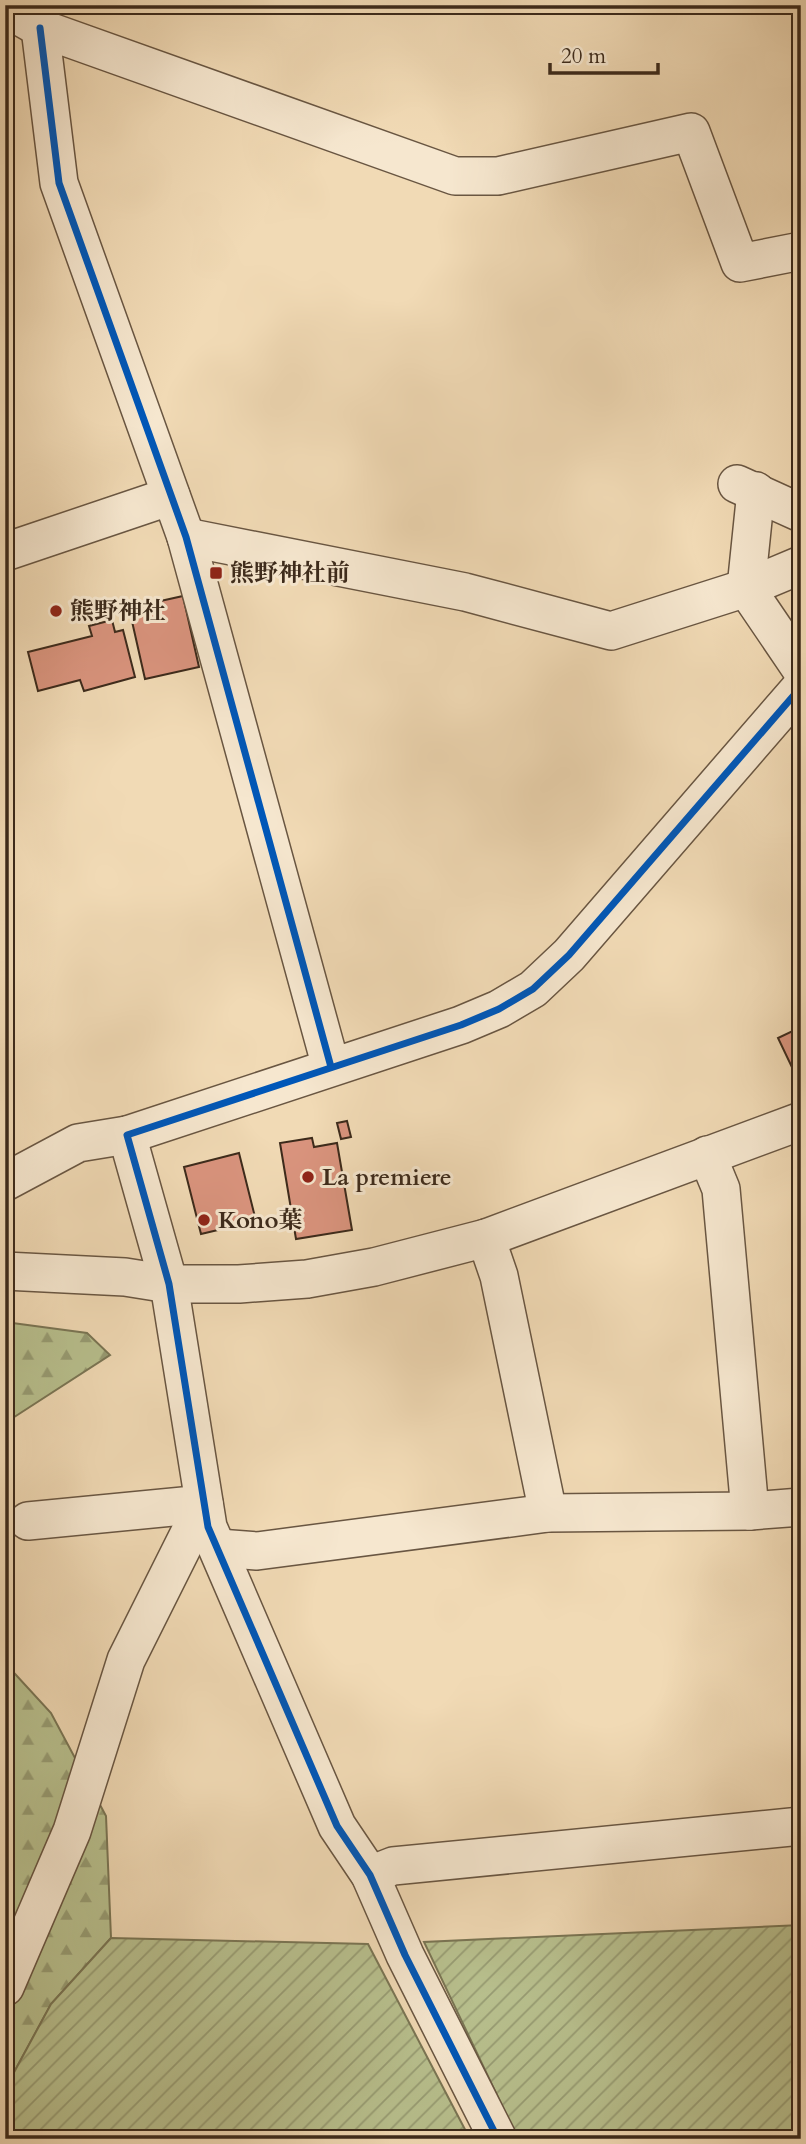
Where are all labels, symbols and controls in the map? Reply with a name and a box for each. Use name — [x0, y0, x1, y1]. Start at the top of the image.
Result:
scale bar — [550, 32, 659, 76]
text: 20 m — [561, 42, 606, 71]
place label: 熊野神社前 — [230, 557, 350, 590]
marker: 熊野神社前 — [208, 565, 224, 581]
place label: 熊野神社 — [70, 595, 166, 628]
marker: 熊野神社 — [48, 603, 64, 619]
place label: La premiere — [322, 1161, 452, 1194]
marker: La premiere — [300, 1169, 316, 1185]
place label: Kono葉 — [218, 1204, 303, 1237]
marker: Kono葉 — [196, 1212, 212, 1228]

